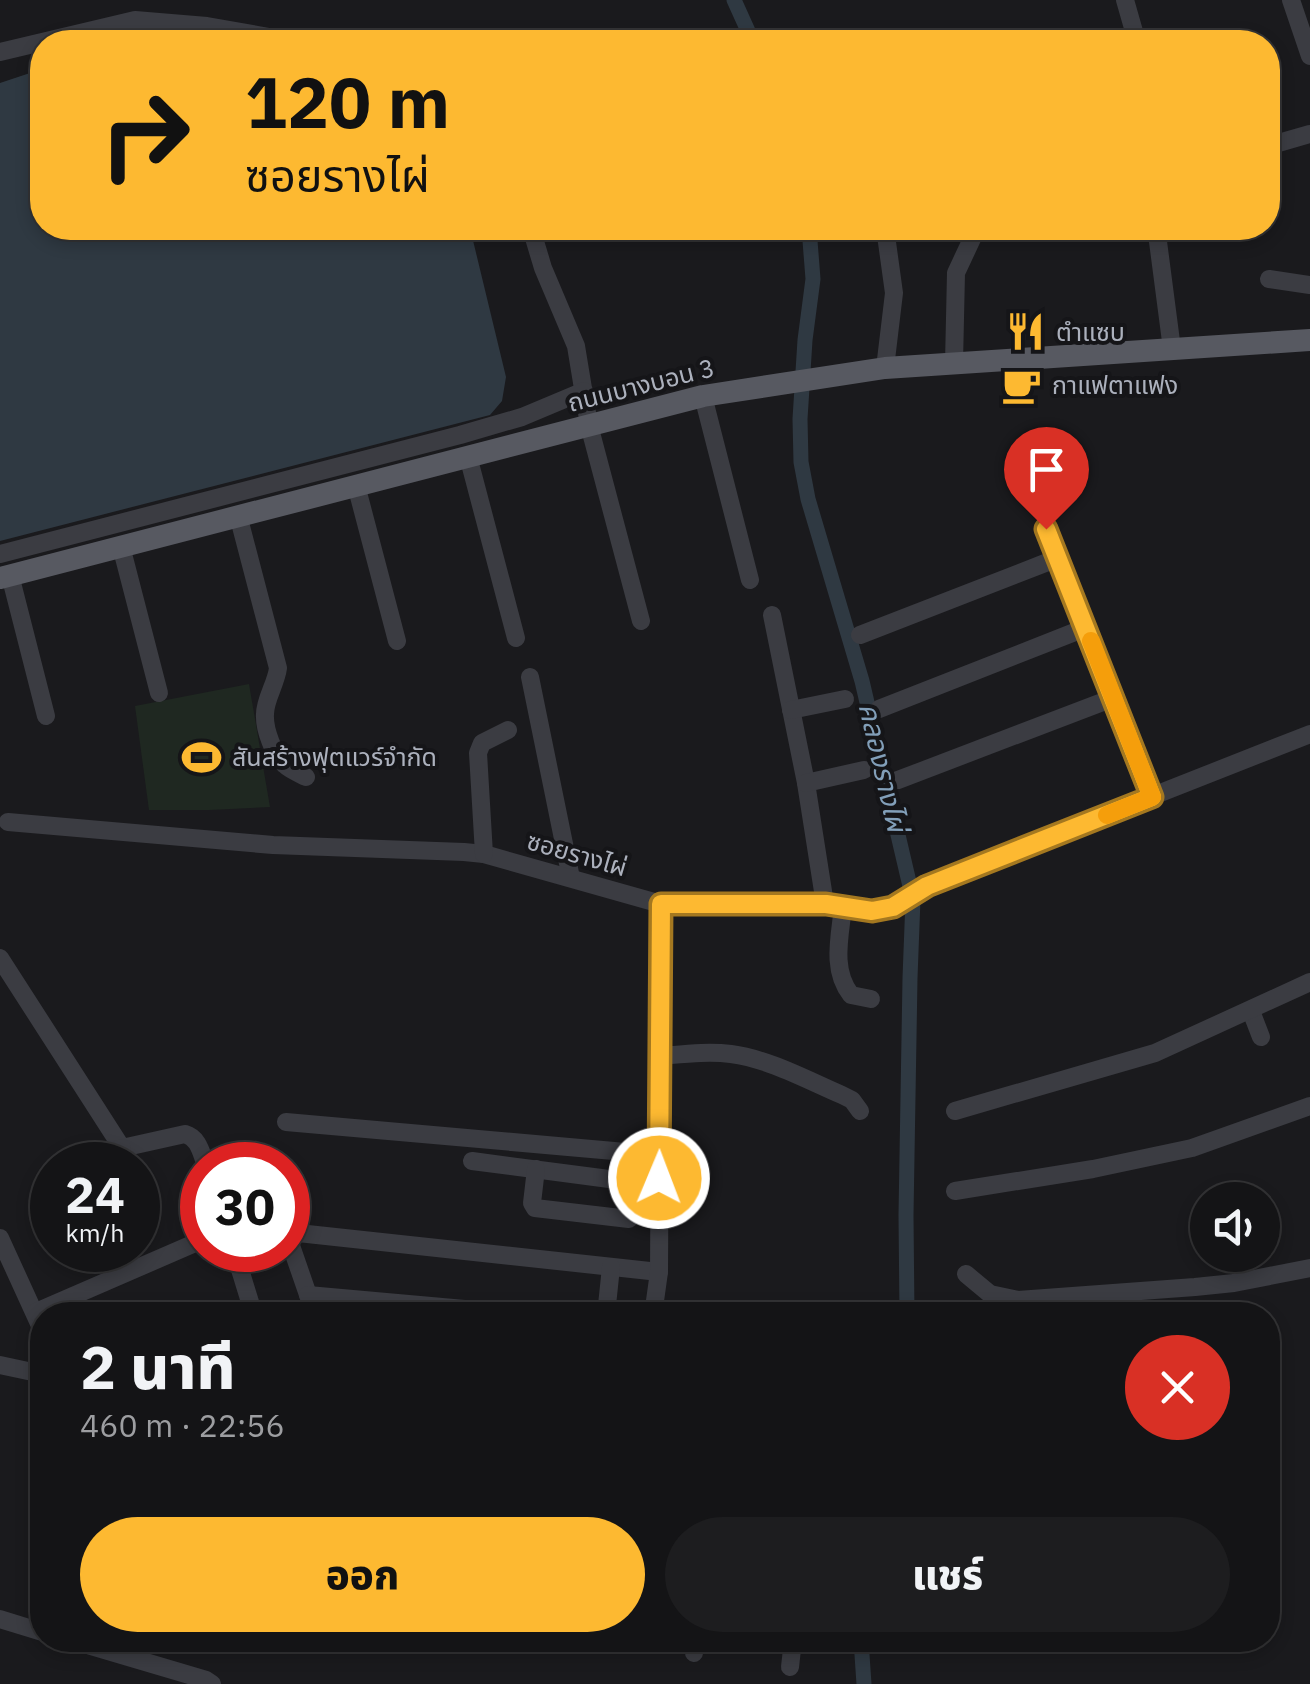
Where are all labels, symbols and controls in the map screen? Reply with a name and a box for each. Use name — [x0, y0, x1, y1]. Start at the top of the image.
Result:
text: 120 m — [245, 56, 450, 147]
icon: right — [80, 70, 210, 200]
text: ซอยรางไผ่ — [245, 146, 430, 204]
restaurant icon: ตำแซบ — [1005, 311, 1047, 353]
place label: ตำแซบ — [1056, 315, 1125, 348]
street label: ถนนบางบอน 3 — [564, 350, 718, 419]
cafe icon: กาแฟตาแฟง — [1001, 364, 1043, 406]
place label: กาแฟตาแฟง — [1052, 368, 1178, 401]
pin — [1004, 427, 1089, 530]
icon: arrive — [1019, 442, 1074, 497]
water label: คลองรางไผ่ — [851, 699, 917, 839]
sports icon: สันสร้างฟุตแวร์จำกัด — [181, 736, 223, 778]
place label: สันสร้างฟุตแวร์จำกัด — [232, 740, 437, 773]
street label: ซอยรางไผ่ — [523, 824, 631, 884]
position arrow — [607, 1126, 711, 1230]
speed limit sign: 30 — [180, 1142, 310, 1272]
text: 24 — [65, 1162, 125, 1227]
map controls — [1190, 1182, 1280, 1272]
button: sound — [1190, 1182, 1280, 1272]
text: km/h — [66, 1216, 124, 1249]
text: 2 นาที — [80, 1327, 235, 1406]
button: close — [1125, 1335, 1230, 1440]
text: 460 m · 22:56 — [80, 1404, 285, 1446]
button: ออก — [80, 1517, 645, 1632]
button: แชร์ — [665, 1517, 1230, 1632]

